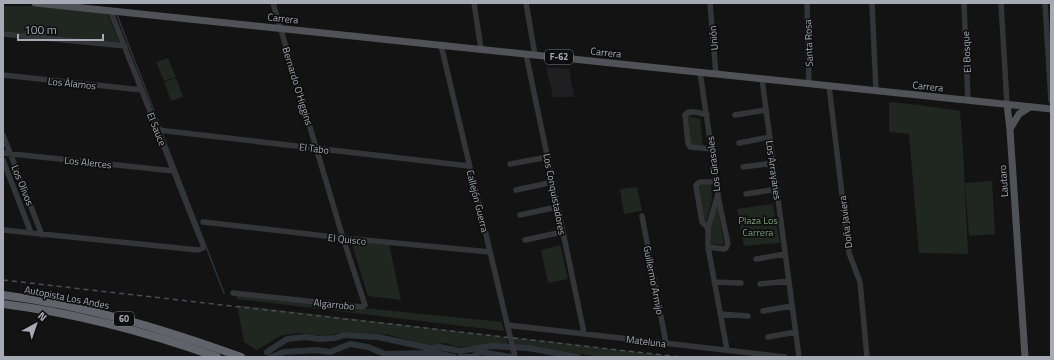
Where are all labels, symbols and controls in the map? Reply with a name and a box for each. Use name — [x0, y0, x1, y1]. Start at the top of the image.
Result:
street label: Carrera — [267, 9, 299, 28]
scale bar — [18, 16, 103, 42]
street label: Santa Rosa — [800, 19, 817, 67]
text: 100 m — [24, 20, 57, 39]
street label: Unión — [705, 25, 722, 51]
street label: El Bosque — [958, 31, 975, 73]
street label: Carrera — [590, 43, 622, 62]
street label: Bernardo O'Higgins — [278, 45, 317, 128]
road number: F-62 — [545, 50, 573, 64]
street label: Los Álamos — [47, 74, 97, 94]
street label: Carrera — [912, 77, 944, 96]
street label: El Sauce — [143, 110, 170, 148]
street label: Los Girasoles — [703, 135, 724, 192]
street label: El Tabo — [298, 139, 330, 158]
street label: Los Arrayanes — [762, 140, 785, 201]
street label: Los Conquistadores — [539, 152, 570, 236]
street label: Los Alerces — [64, 153, 113, 172]
street label: Los Olivos — [8, 163, 38, 208]
street label: Lautaro — [995, 164, 1012, 198]
street label: Callejón Guerra — [463, 168, 492, 234]
street label: Doña Javiera — [835, 195, 856, 249]
park label: Plaza Los Carrera — [738, 213, 778, 240]
street label: El Quisco — [327, 230, 367, 249]
street label: Guillermo Armijo — [639, 244, 668, 316]
street label: Autopista Los Andes — [23, 282, 111, 313]
street label: Algarrobo — [313, 295, 355, 314]
north arrow — [16, 304, 56, 344]
text: N — [34, 308, 50, 325]
road number: 60 — [114, 312, 134, 326]
street label: Mateluna — [625, 332, 667, 351]

